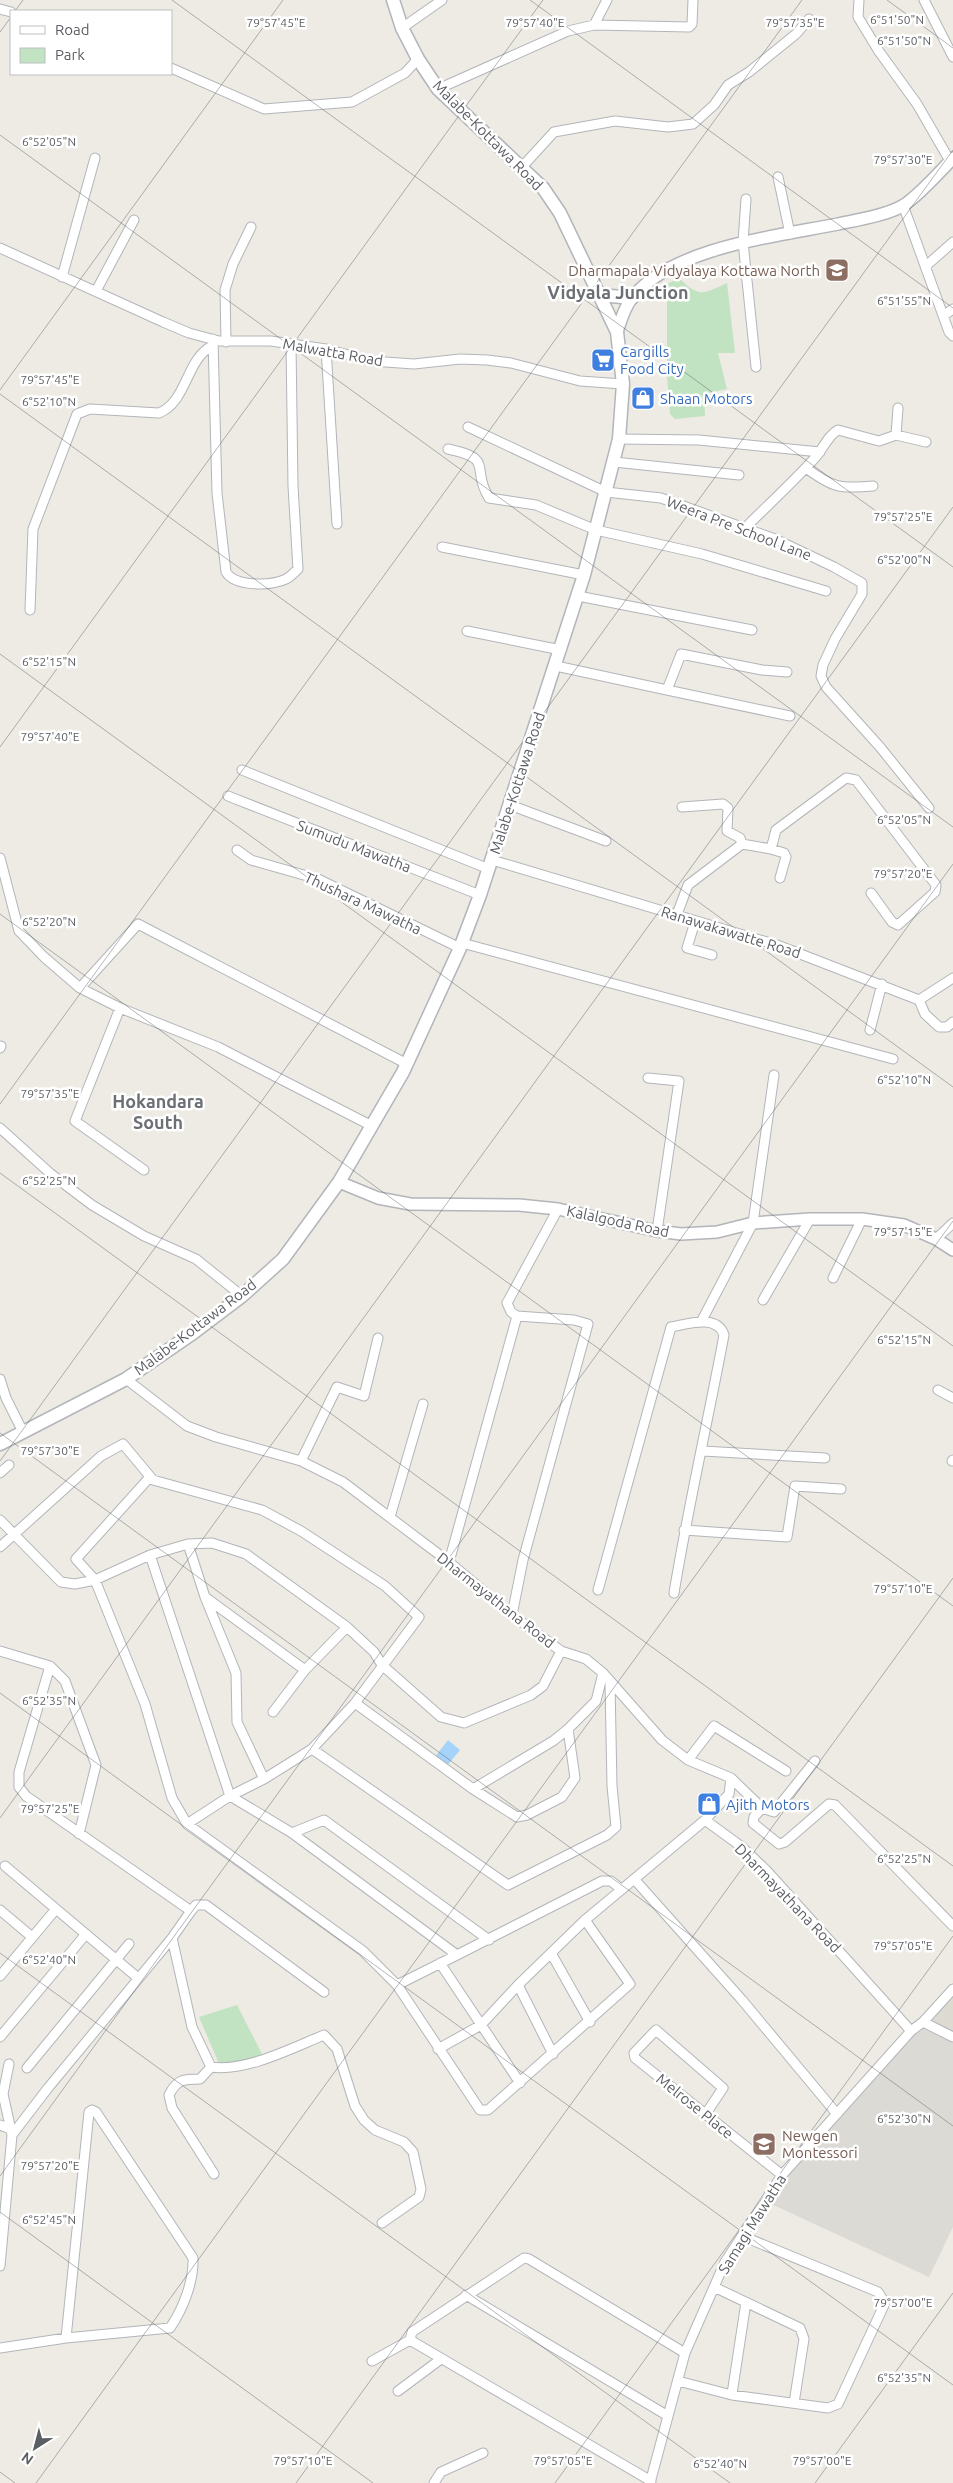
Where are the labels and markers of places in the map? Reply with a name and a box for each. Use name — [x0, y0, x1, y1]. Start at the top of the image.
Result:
school or university icon: Dharmapala Vidyalaya Kottawa North — [824, 257, 850, 283]
place label: Dharmapala Vidyalaya Kottawa North — [568, 262, 820, 279]
place label: Cargills Food City — [620, 343, 684, 377]
supermarket icon: Cargills Food City — [590, 347, 616, 373]
shop icon: Shaan Motors — [630, 385, 656, 411]
place label: Shaan Motors — [660, 390, 753, 407]
shop icon: Ajith Motors — [696, 1791, 722, 1817]
place label: Ajith Motors — [726, 1796, 810, 1813]
place label: Newgen Montessori — [782, 2127, 858, 2161]
school or university icon: Newgen Montessori — [751, 2131, 777, 2157]

